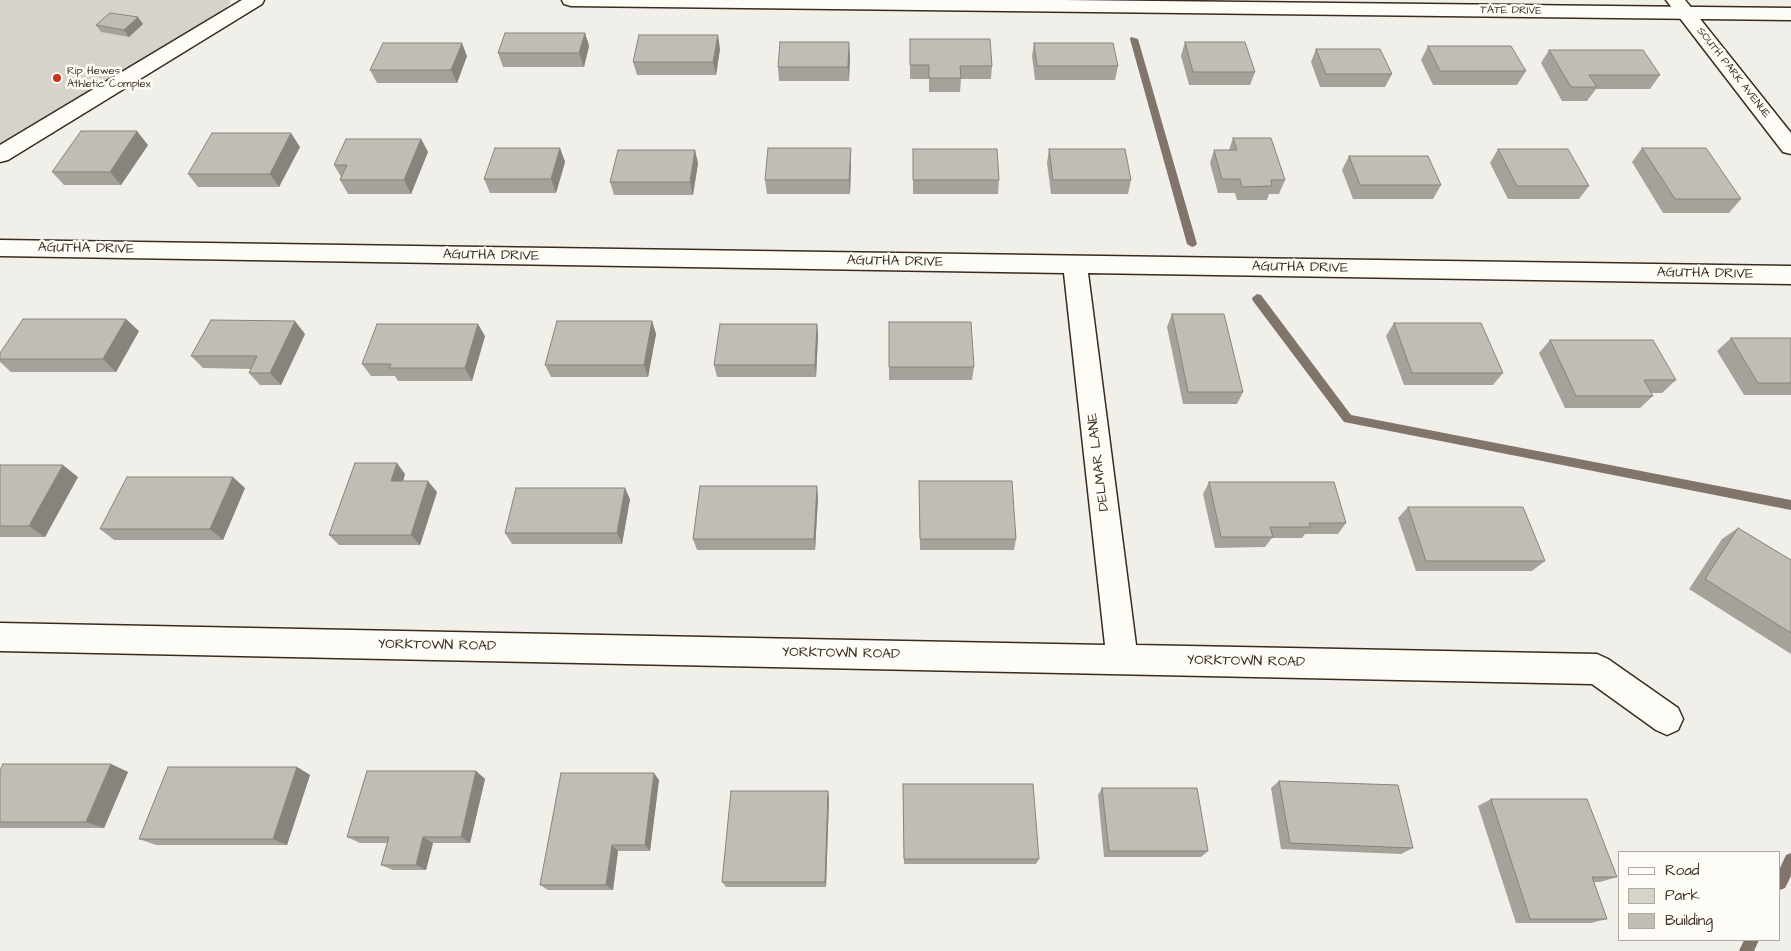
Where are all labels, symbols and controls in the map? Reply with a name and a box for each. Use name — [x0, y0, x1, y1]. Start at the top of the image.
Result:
street label: TATE DRIVE — [1480, 4, 1542, 18]
street label: SOUTH PARK AVENUE — [1693, 25, 1773, 121]
place label: Rip Hewes Athletic Complex — [67, 65, 151, 91]
marker: Rip Hewes Athletic Complex — [51, 72, 63, 84]
street label: AGUTHA DRIVE — [38, 240, 134, 258]
street label: AGUTHA DRIVE — [443, 247, 539, 265]
street label: AGUTHA DRIVE — [847, 253, 943, 271]
street label: AGUTHA DRIVE — [1252, 259, 1348, 277]
street label: AGUTHA DRIVE — [1657, 265, 1753, 283]
street label: DELMAR LANE — [1085, 412, 1113, 512]
street label: YORKTOWN ROAD — [378, 637, 496, 655]
street label: YORKTOWN ROAD — [782, 645, 900, 663]
street label: YORKTOWN ROAD — [1187, 653, 1305, 671]
legend — [1618, 851, 1781, 941]
text: Road — [1665, 860, 1699, 881]
text: Park — [1665, 885, 1700, 906]
text: Building — [1665, 910, 1713, 931]

